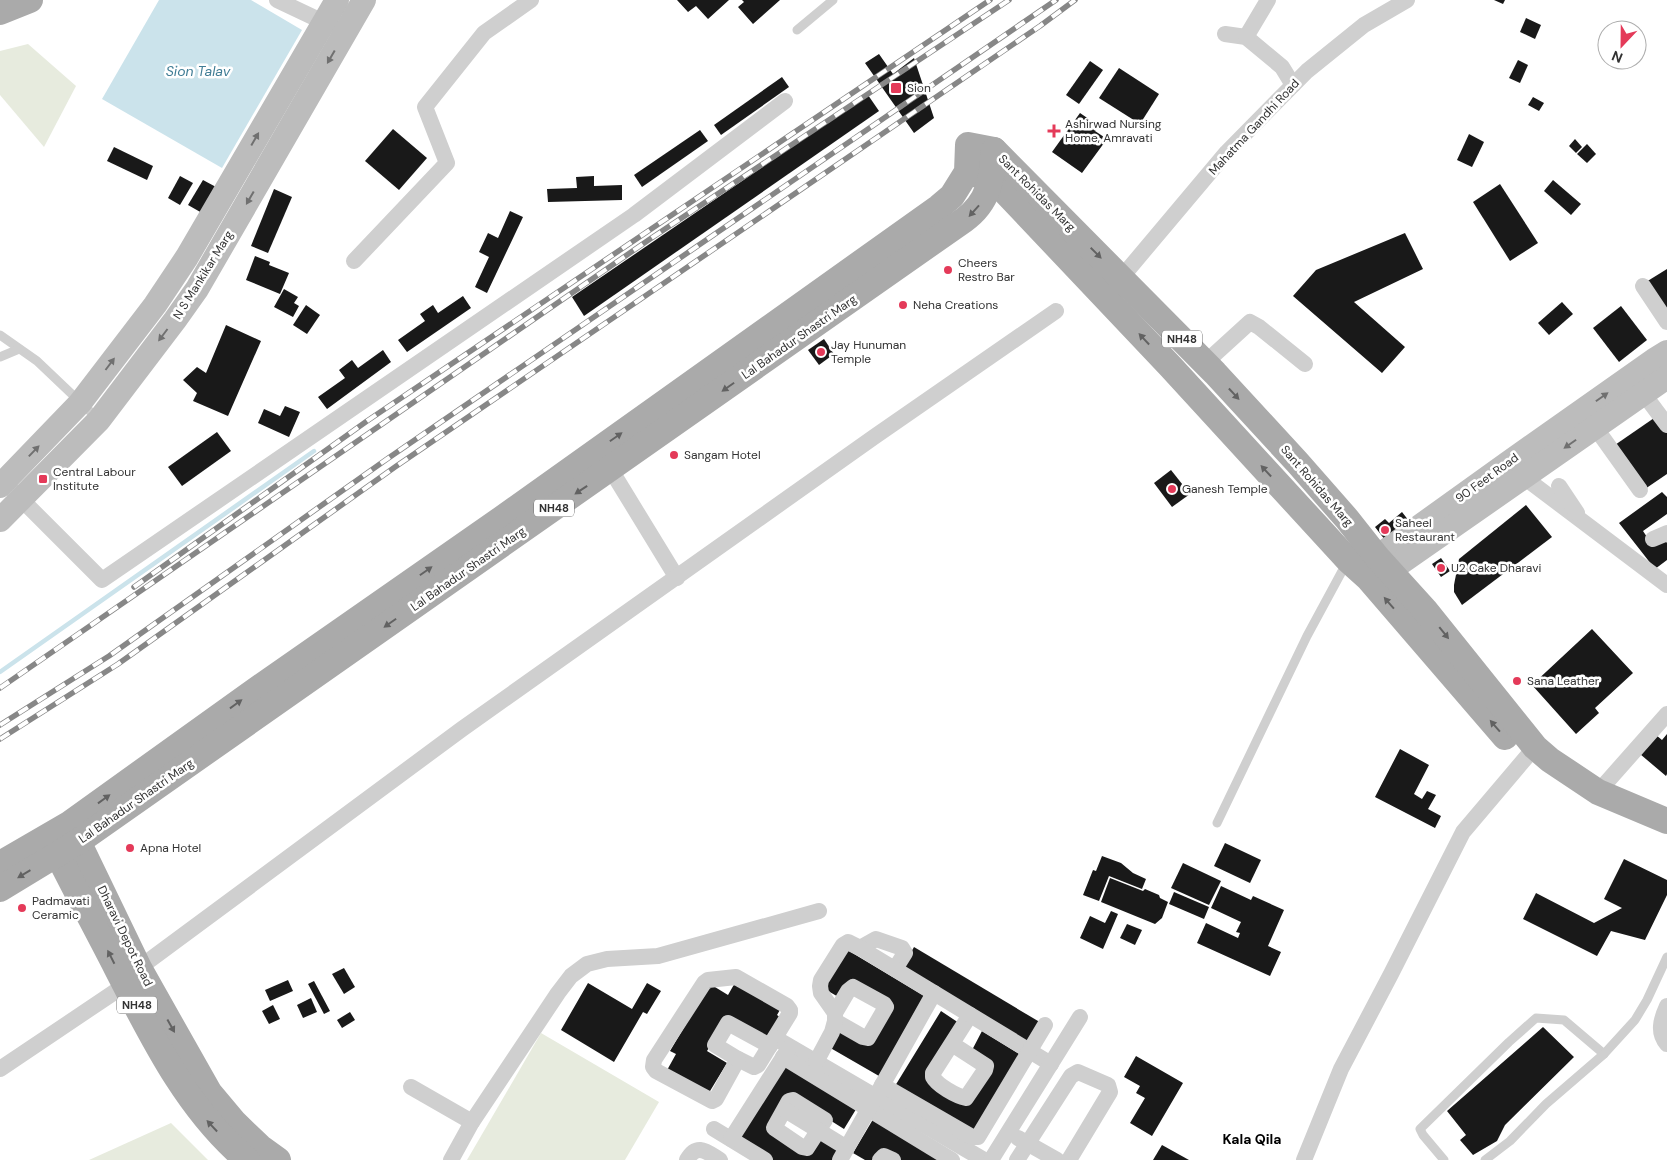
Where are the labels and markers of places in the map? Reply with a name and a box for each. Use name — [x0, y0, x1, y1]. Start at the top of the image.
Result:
place label: Sion — [907, 80, 931, 96]
marker: Sion — [889, 81, 903, 95]
place label: Ashirwad Nursing Home, Amravati — [1065, 116, 1162, 146]
marker: Ashirwad Nursing Home, Amravati — [1047, 124, 1061, 138]
place label: Cheers Restro Bar — [958, 255, 1015, 285]
marker: Cheers Restro Bar — [942, 264, 954, 276]
place label: Neha Creations — [913, 297, 998, 313]
marker: Neha Creations — [897, 299, 909, 311]
place label: Jay Hunuman Temple — [831, 337, 906, 367]
marker: Jay Hunuman Temple — [815, 346, 827, 358]
place label: Sangam Hotel — [684, 447, 761, 463]
marker: Sangam Hotel — [668, 449, 680, 461]
place label: Central Labour Institute — [53, 464, 136, 494]
marker: Central Labour Institute — [37, 473, 49, 485]
place label: Ganesh Temple — [1182, 481, 1268, 497]
marker: Ganesh Temple — [1166, 483, 1178, 495]
place label: Saheel Restaurant — [1395, 515, 1455, 545]
marker: Saheel Restaurant — [1379, 524, 1391, 536]
place label: U2 Cake Dharavi — [1451, 560, 1541, 576]
marker: U2 Cake Dharavi — [1435, 562, 1447, 574]
place label: Sana Leather — [1527, 673, 1600, 689]
marker: Sana Leather — [1511, 675, 1523, 687]
place label: Apna Hotel — [140, 840, 201, 856]
marker: Apna Hotel — [124, 842, 136, 854]
place label: Padmavati Ceramic — [32, 893, 90, 923]
marker: Padmavati Ceramic — [16, 902, 28, 914]

